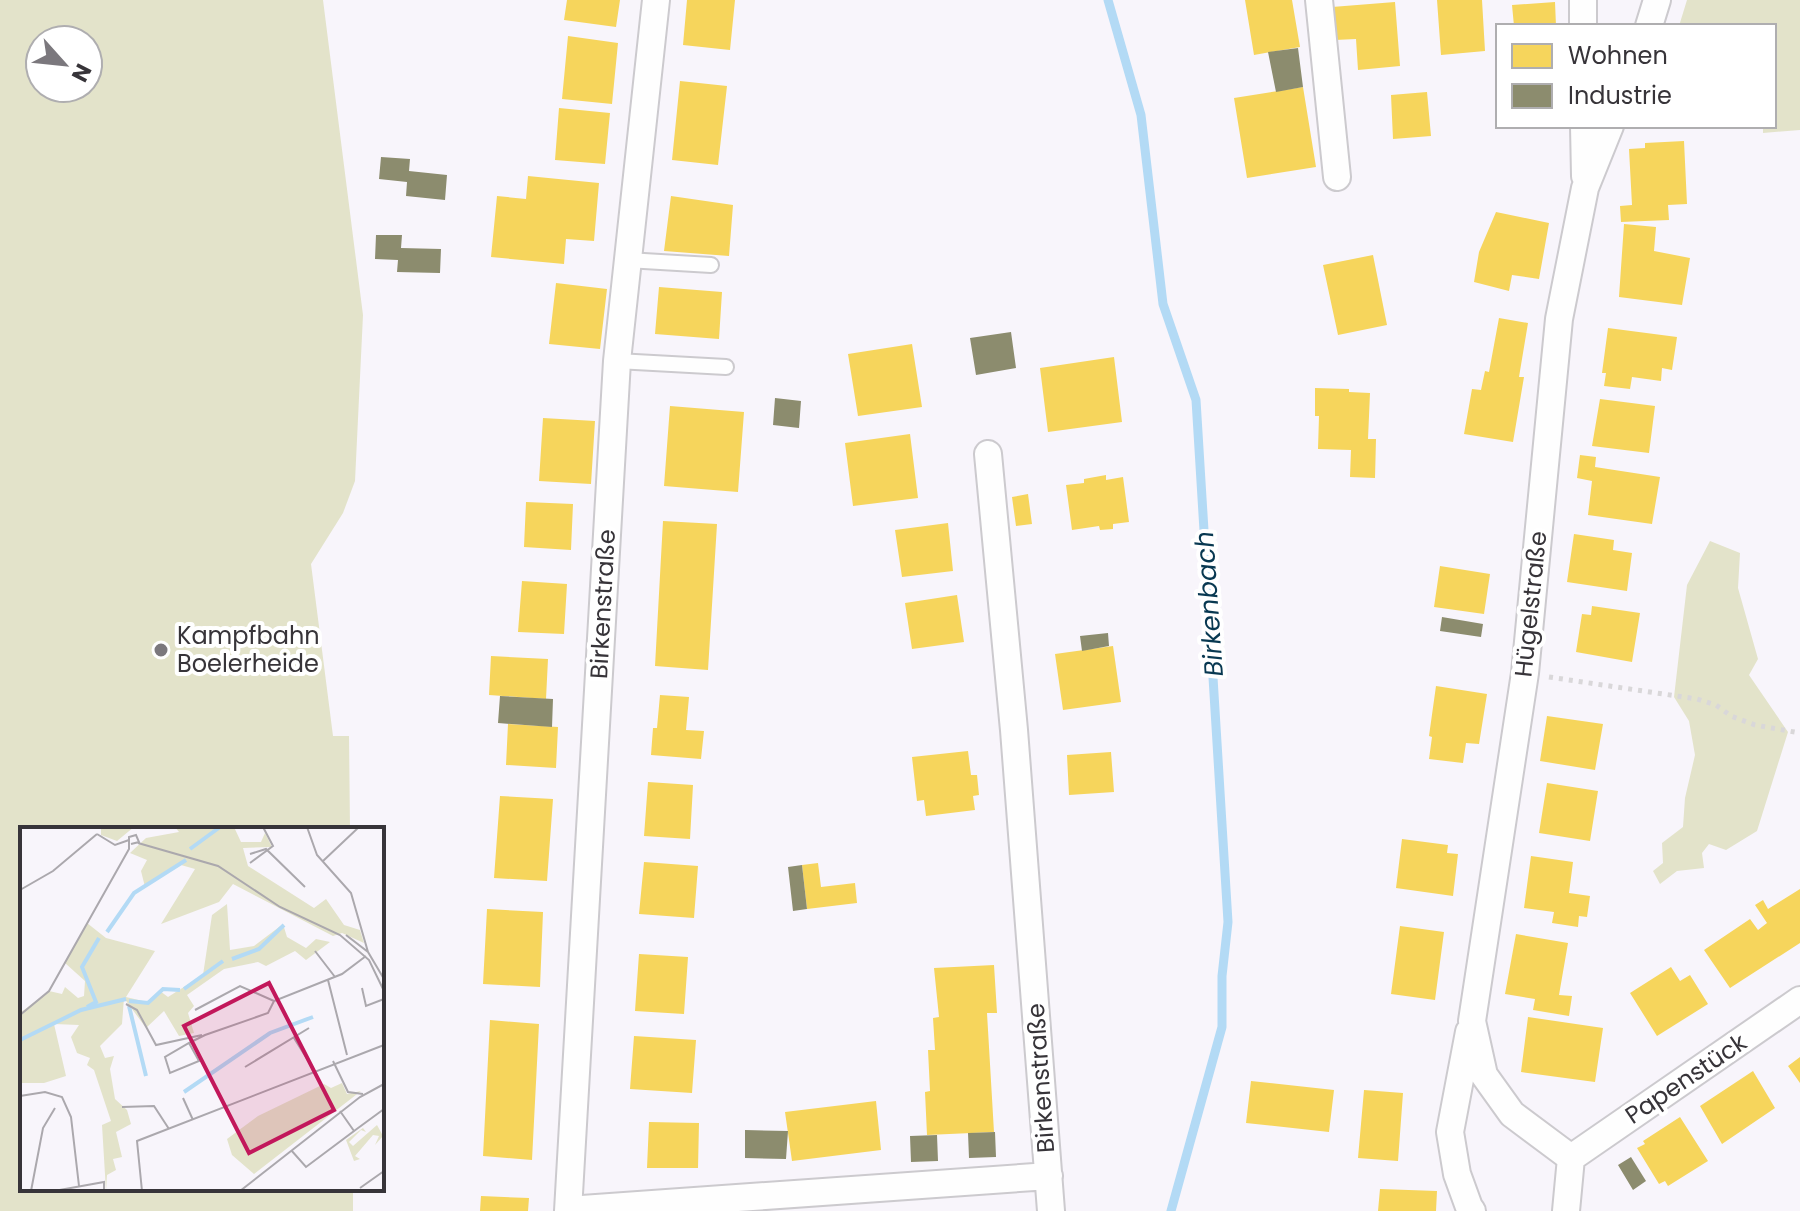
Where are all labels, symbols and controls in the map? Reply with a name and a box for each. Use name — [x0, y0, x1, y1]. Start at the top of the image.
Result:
north arrow — [24, 24, 104, 104]
legend — [1496, 24, 1776, 128]
text: Wohnen — [1568, 39, 1668, 72]
text: N — [64, 58, 99, 87]
text: Industrie — [1568, 79, 1672, 112]
street label: Birkenstraße — [582, 528, 623, 680]
street label: Hügelstraße — [1506, 529, 1555, 679]
water label: Birkenbach — [1186, 530, 1232, 678]
place label: Kampfbahn Boelerheide — [177, 619, 320, 680]
marker: Kampfbahn Boelerheide — [152, 641, 170, 659]
inset map — [20, 827, 384, 1191]
street label: Birkenstraße — [1019, 1002, 1062, 1154]
street label: Papenstück — [1618, 1025, 1754, 1131]

